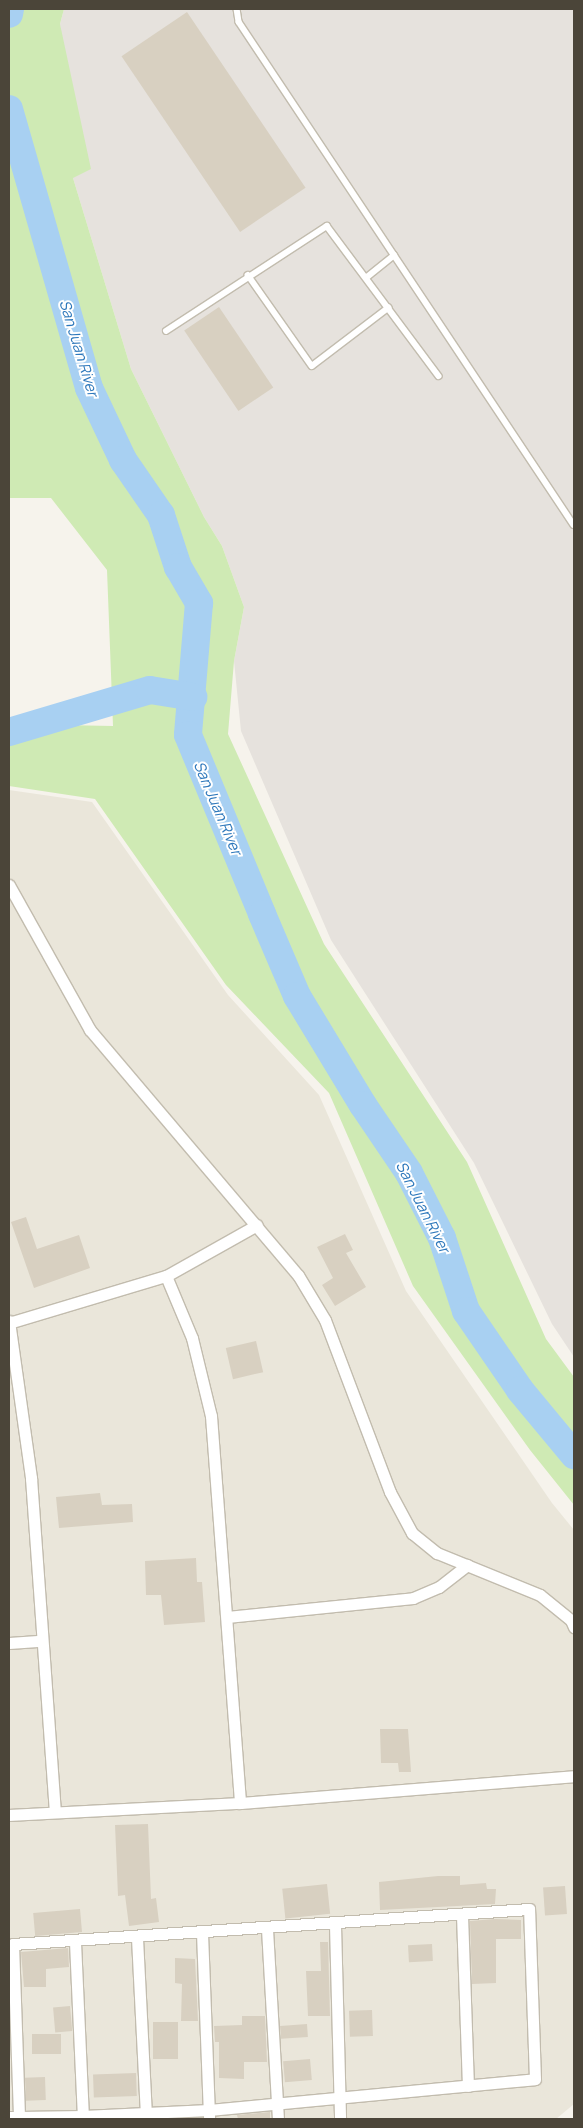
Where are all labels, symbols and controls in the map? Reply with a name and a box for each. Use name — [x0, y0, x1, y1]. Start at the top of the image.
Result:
water label: San Juan River — [56, 298, 102, 398]
water label: San Juan River — [190, 758, 246, 858]
water label: San Juan River — [392, 1158, 454, 1256]

